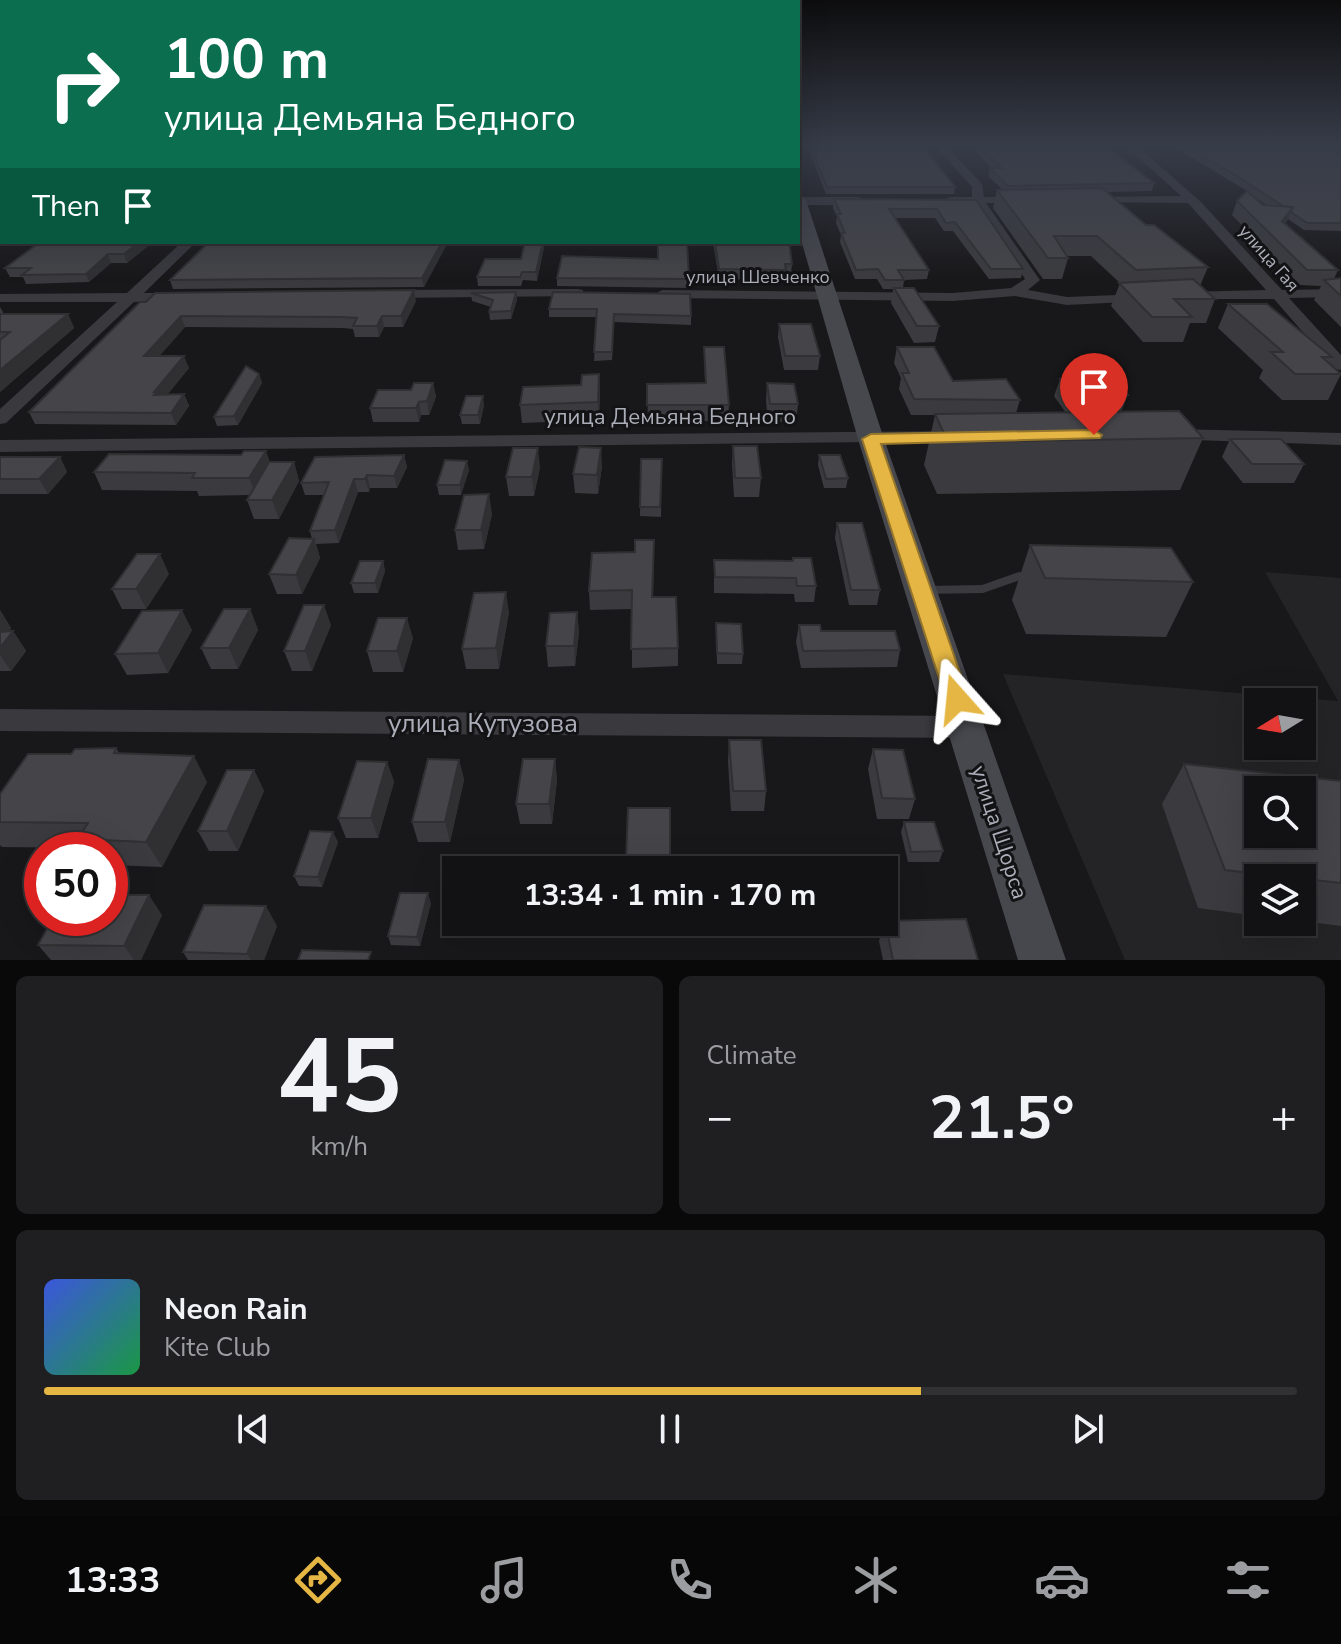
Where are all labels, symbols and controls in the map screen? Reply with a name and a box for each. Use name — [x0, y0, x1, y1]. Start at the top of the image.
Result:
text: 100 m — [164, 21, 329, 98]
icon: right — [32, 32, 136, 136]
text: улица Демьяна Бедного — [164, 94, 576, 143]
icon: arrive — [116, 184, 160, 228]
text: Then — [32, 186, 100, 227]
street label: улица Гая — [1233, 219, 1305, 297]
street label: улица Шевченко — [686, 265, 830, 289]
pin — [1060, 353, 1128, 435]
icon: arrive — [1072, 365, 1116, 409]
street label: улица Демьяна Бедного — [544, 402, 796, 432]
position arrow — [915, 657, 999, 741]
north arrow — [1244, 688, 1316, 760]
map controls — [1244, 688, 1316, 936]
street label: улица Кутузова — [388, 706, 578, 741]
street label: улица Щорса — [963, 762, 1035, 903]
button: search — [1244, 776, 1316, 848]
speed limit sign: 50 — [24, 832, 128, 936]
button: layers — [1244, 864, 1316, 936]
text: 13:34 · 1 min · 170 m — [524, 875, 816, 916]
text: 45 — [277, 1006, 402, 1148]
text: Climate — [707, 1038, 797, 1073]
text: 21.5° — [929, 1077, 1075, 1159]
text: − — [707, 1088, 733, 1148]
text: + — [1271, 1088, 1297, 1148]
text: km/h — [311, 1129, 368, 1164]
text: Neon Rain — [164, 1289, 308, 1330]
text: Kite Club — [164, 1330, 271, 1365]
icon: previous — [231, 1407, 275, 1451]
icon: pause — [648, 1407, 692, 1451]
icon: next — [1066, 1407, 1110, 1451]
icon: directions — [290, 1552, 346, 1608]
icon: music — [476, 1552, 532, 1608]
icon: phone — [662, 1552, 718, 1608]
icon: climate — [848, 1552, 904, 1608]
icon: car — [1034, 1552, 1090, 1608]
icon: filters — [1220, 1552, 1276, 1608]
text: 13:33 — [65, 1556, 160, 1605]

